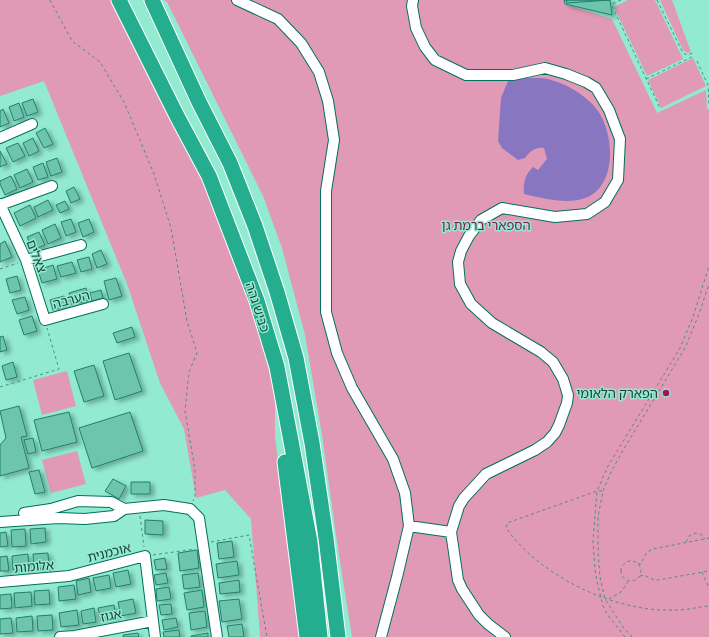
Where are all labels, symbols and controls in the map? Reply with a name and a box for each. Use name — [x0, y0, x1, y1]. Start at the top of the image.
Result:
park label: הספארי ברמת גן — [441, 217, 531, 233]
street label: צאלים — [23, 237, 51, 275]
street label: כביש גהה — [242, 280, 274, 334]
street label: הערבה — [51, 286, 91, 312]
place label: הפארק הלאומי — [576, 385, 658, 401]
marker: הפארק הלאומי — [661, 388, 671, 398]
street label: אוכמנית — [86, 539, 132, 565]
street label: אלומות — [13, 556, 55, 576]
street label: אגוז — [99, 605, 123, 625]

